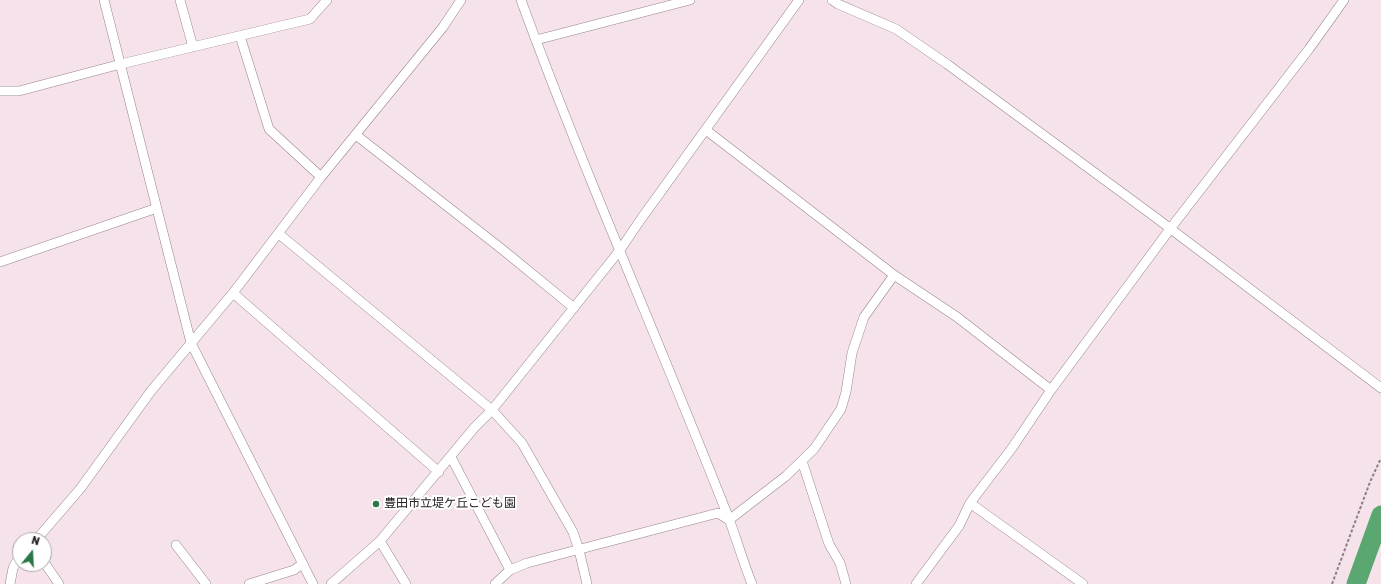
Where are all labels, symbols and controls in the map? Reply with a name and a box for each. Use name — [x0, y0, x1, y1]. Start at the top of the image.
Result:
place label: 豊田市立堤ケ丘こども園 — [384, 497, 516, 511]
marker: 豊田市立堤ケ丘こども園 — [371, 499, 381, 509]
north arrow — [12, 532, 52, 572]
text: N — [30, 534, 41, 548]

